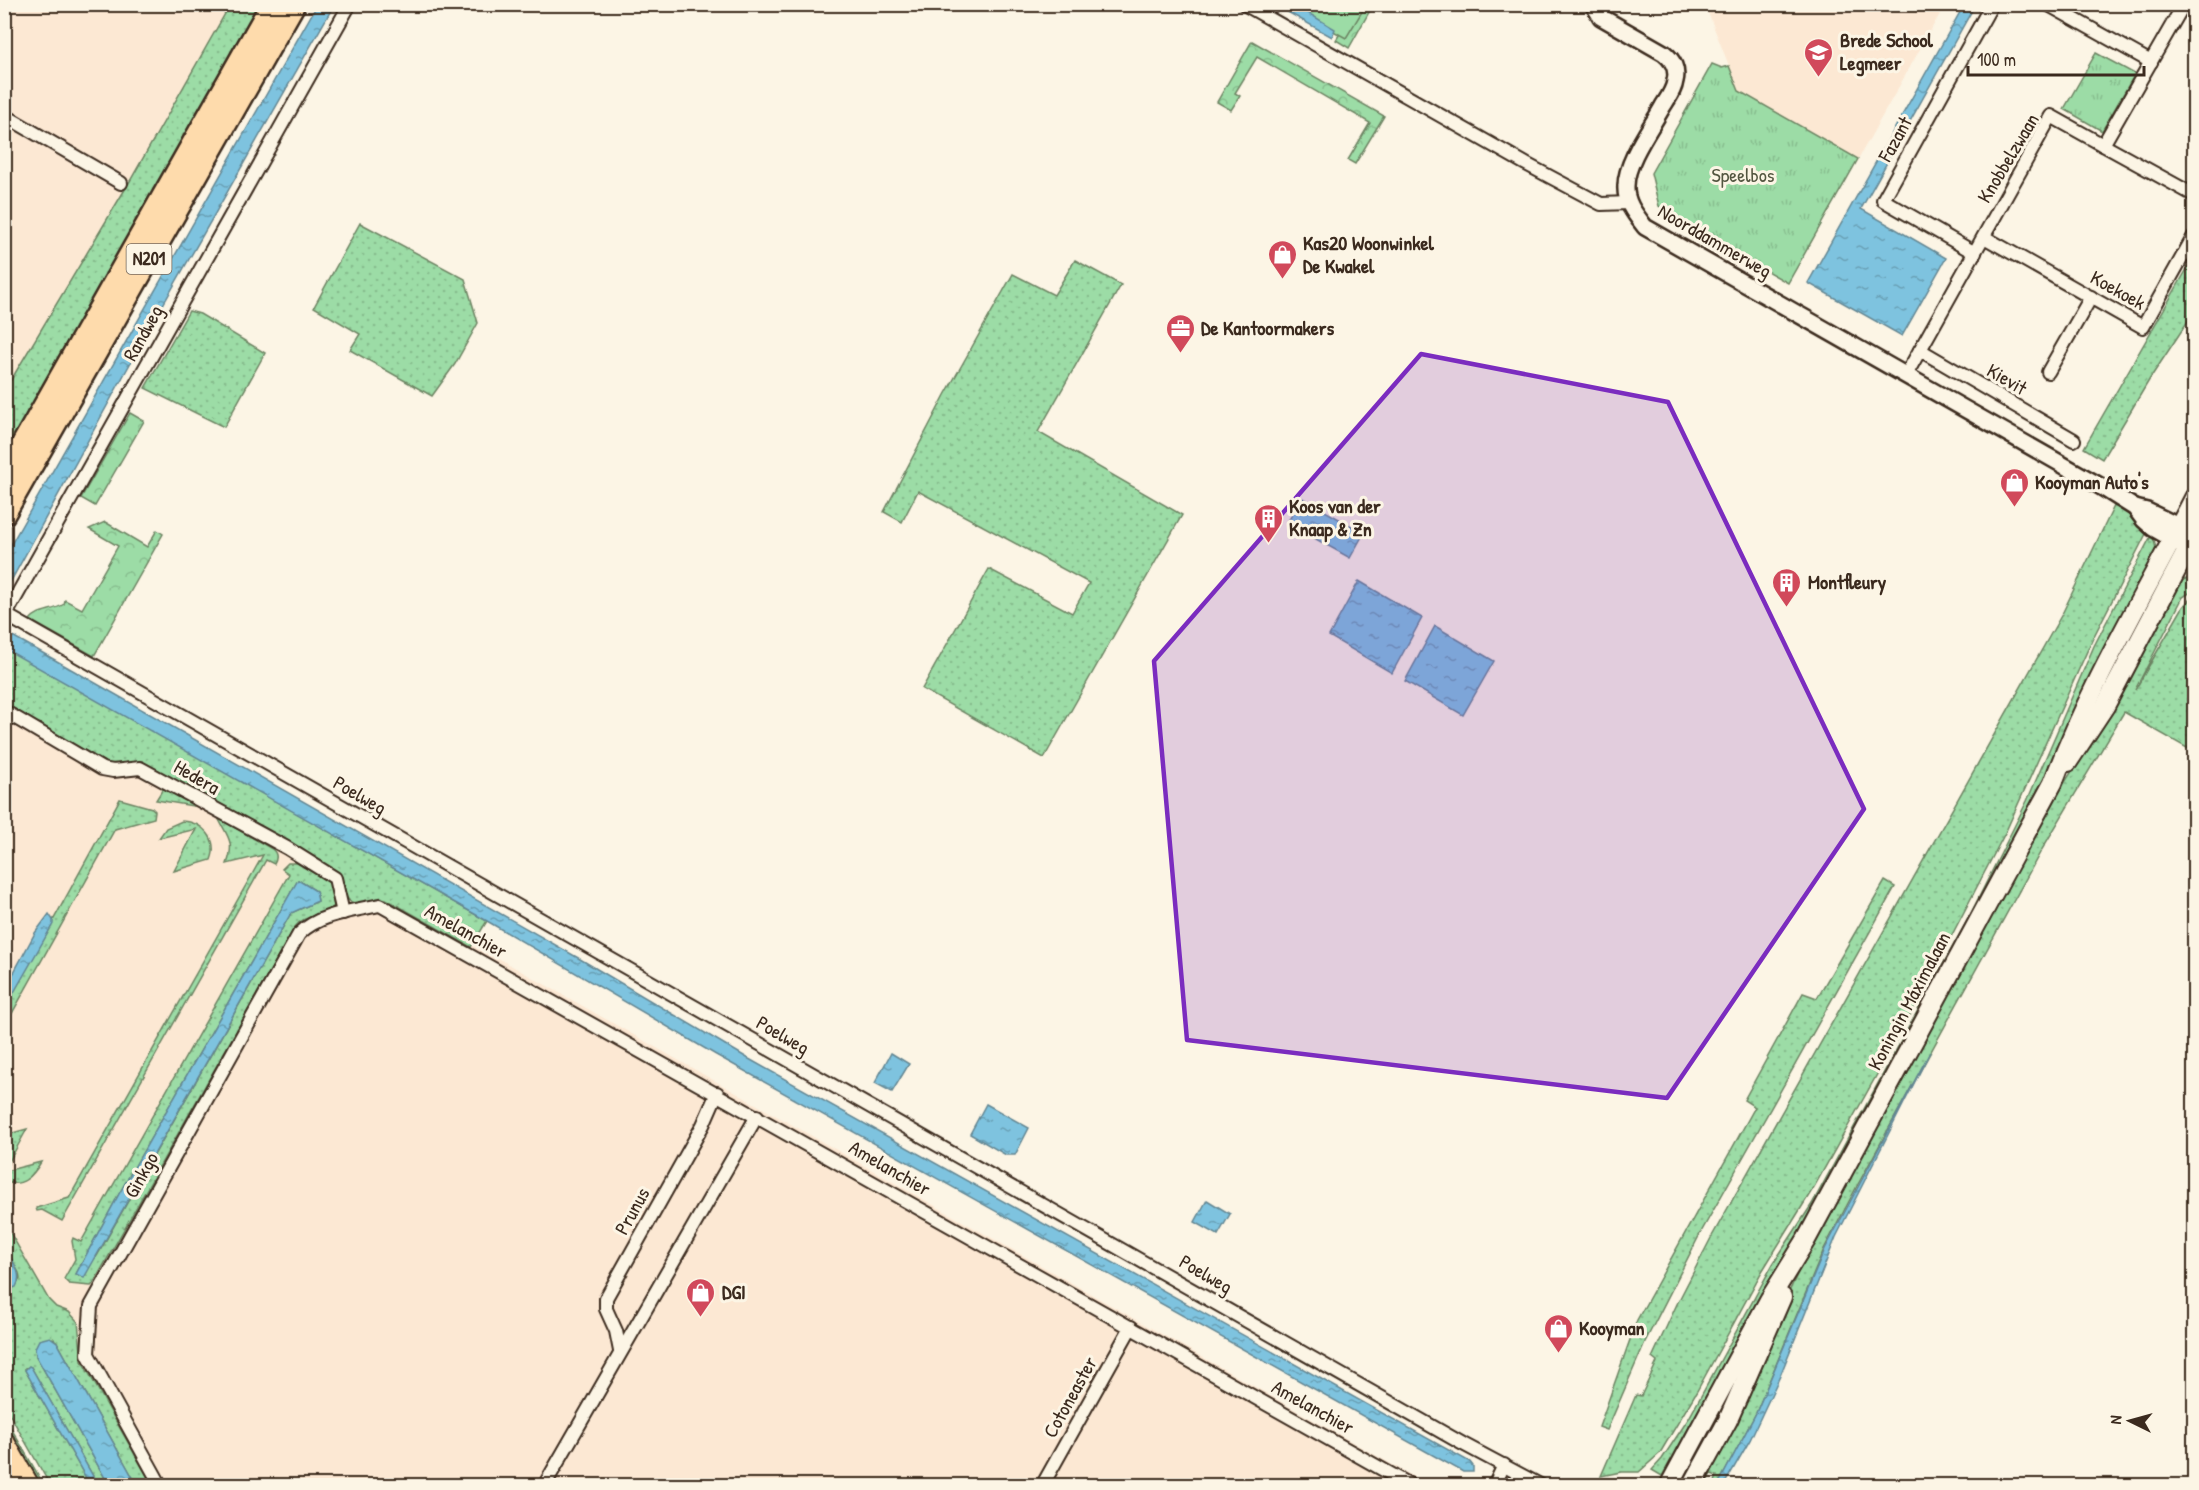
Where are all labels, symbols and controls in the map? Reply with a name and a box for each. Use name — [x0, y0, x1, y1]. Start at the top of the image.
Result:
place label: Brede School Legmeer — [1840, 26, 1934, 77]
school or university icon: Brede School Legmeer — [1803, 36, 1835, 78]
scale bar — [1968, 39, 2144, 77]
text: 100 m — [1977, 47, 2016, 72]
street label: Knobbelzwaan — [1970, 108, 2045, 208]
street label: Fazant — [1871, 110, 1918, 167]
park label: Speelbos — [1712, 161, 1775, 188]
street label: Noorddammerweg — [1654, 197, 1777, 284]
place label: Kas20 Woonwinkel De Kwakel — [1303, 229, 1434, 279]
shop icon: Kas20 Woonwinkel De Kwakel — [1266, 238, 1298, 280]
road number: N201 — [126, 244, 172, 274]
street label: Koekoek — [2086, 263, 2151, 316]
street label: Randweg — [116, 300, 169, 365]
office icon: De Kantoormakers — [1164, 312, 1196, 354]
place label: De Kantoormakers — [1201, 314, 1334, 341]
street label: Kievit — [1982, 356, 2033, 401]
shop icon: Kooyman Auto's — [1998, 466, 2030, 508]
place label: Kooyman Auto's — [2035, 468, 2149, 496]
place label: Koos van der Knaap & Zn — [1289, 492, 1381, 543]
building icon: Koos van der Knaap & Zn — [1252, 502, 1284, 544]
building icon: Montfleury — [1771, 566, 1803, 608]
place label: Montfleury — [1808, 568, 1887, 596]
street label: Hedera — [169, 753, 225, 800]
street label: Poelweg — [329, 769, 392, 821]
street label: Amelanchier — [420, 897, 512, 964]
street label: Koningin Máximalaan — [1861, 927, 1956, 1075]
street label: Poelweg — [752, 1009, 815, 1061]
street label: Amelanchier — [845, 1133, 936, 1202]
street label: Ginkgo — [117, 1147, 164, 1202]
street label: Prunus — [608, 1182, 656, 1239]
street label: Poelweg — [1175, 1248, 1238, 1300]
shop icon: DGI — [685, 1276, 717, 1318]
place label: DGI — [722, 1278, 746, 1305]
shop icon: Kooyman — [1542, 1312, 1574, 1354]
place label: Kooyman — [1579, 1314, 1645, 1342]
street label: Cotoneaster — [1036, 1351, 1103, 1442]
street label: Amelanchier — [1267, 1373, 1359, 1440]
north arrow — [2100, 1391, 2160, 1451]
text: N — [2104, 1414, 2126, 1425]

